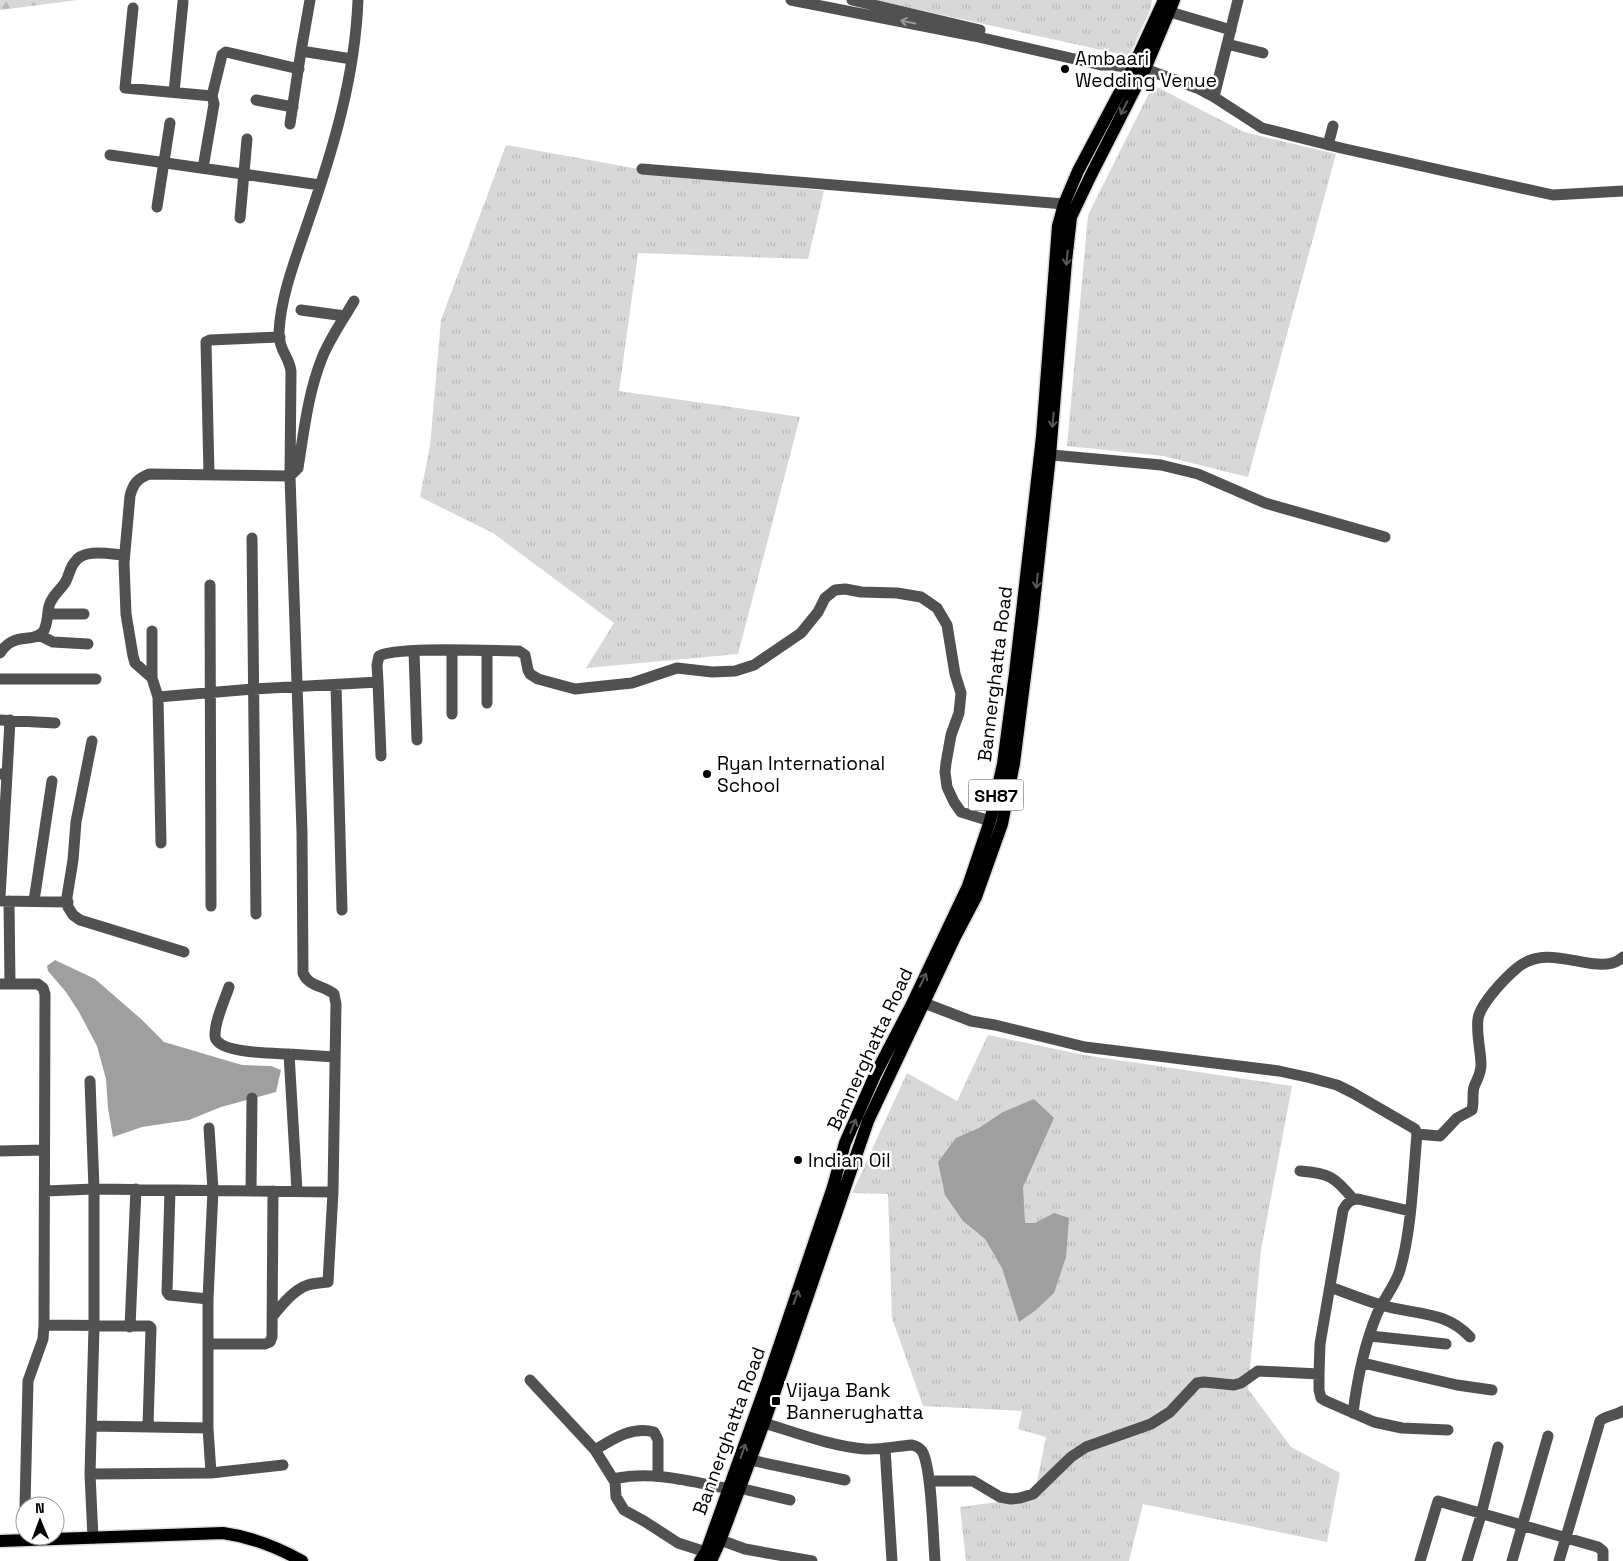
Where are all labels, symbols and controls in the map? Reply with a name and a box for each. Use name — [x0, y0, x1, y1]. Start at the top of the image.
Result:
one-way arrow — [901, 17, 917, 27]
place label: Ambaari Wedding Venue — [1075, 46, 1217, 93]
marker: Ambaari Wedding Venue — [1059, 63, 1071, 75]
one-way arrow — [1119, 100, 1129, 115]
one-way arrow — [1062, 249, 1071, 265]
one-way arrow — [1049, 411, 1058, 427]
one-way arrow — [1032, 573, 1042, 589]
street label: Bannerghatta Road — [972, 585, 1018, 763]
place label: Ryan International School — [717, 751, 885, 798]
marker: Ryan International School — [701, 768, 713, 780]
road number: SH87 — [968, 780, 1024, 810]
street label: Bannerghatta Road — [821, 964, 919, 1134]
one-way arrow — [919, 973, 929, 988]
one-way arrow — [848, 1119, 858, 1134]
place label: Indian Oil — [808, 1148, 891, 1173]
marker: Indian Oil — [792, 1154, 804, 1166]
one-way arrow — [792, 1290, 801, 1305]
street label: Bannerghatta Road — [687, 1344, 771, 1518]
place label: Vijaya Bank Bannerughatta — [786, 1378, 923, 1425]
marker: Vijaya Bank Bannerughatta — [770, 1395, 782, 1407]
one-way arrow — [739, 1443, 748, 1459]
north arrow — [15, 1496, 65, 1546]
text: N — [35, 1499, 45, 1517]

